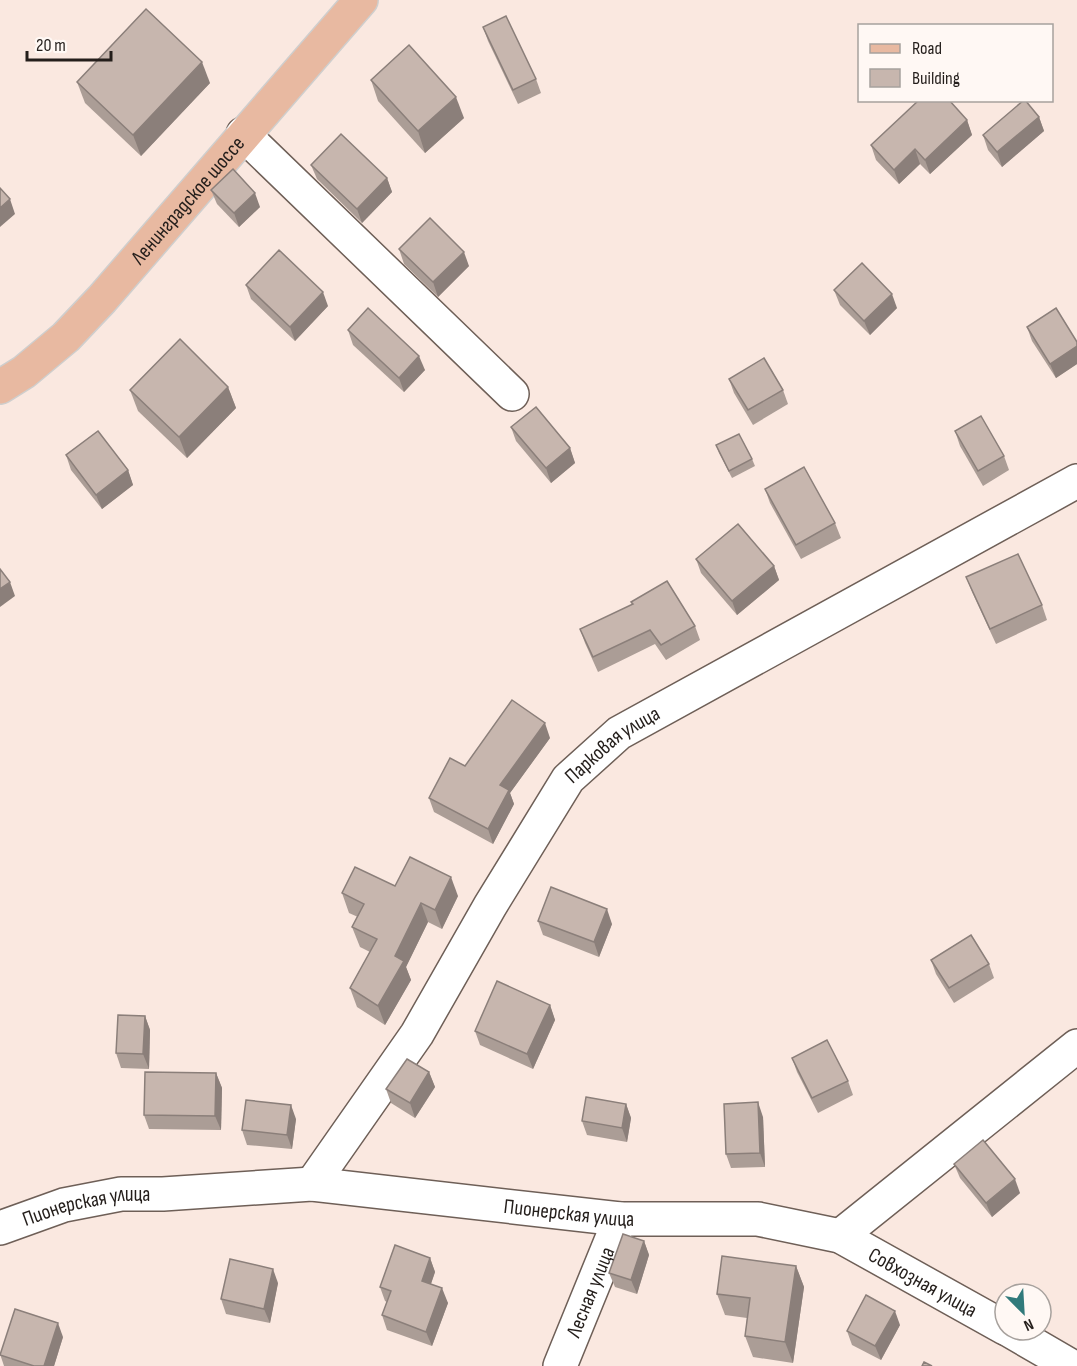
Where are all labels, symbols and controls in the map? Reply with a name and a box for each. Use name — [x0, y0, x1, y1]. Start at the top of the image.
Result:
scale bar — [27, 24, 111, 62]
legend — [858, 24, 1053, 102]
text: 20 m — [36, 35, 66, 56]
text: Road — [912, 38, 942, 59]
text: Building — [912, 68, 960, 89]
street label: Ленинградское шоссе — [125, 131, 250, 270]
street label: Парковая улица — [560, 701, 664, 788]
street label: Пионерская улица — [19, 1182, 150, 1231]
street label: Пионерская улица — [502, 1193, 634, 1232]
street label: Совхозная улица — [864, 1242, 982, 1323]
street label: Лесная улица — [560, 1243, 620, 1342]
north arrow — [993, 1282, 1053, 1342]
text: N — [1021, 1314, 1036, 1335]

